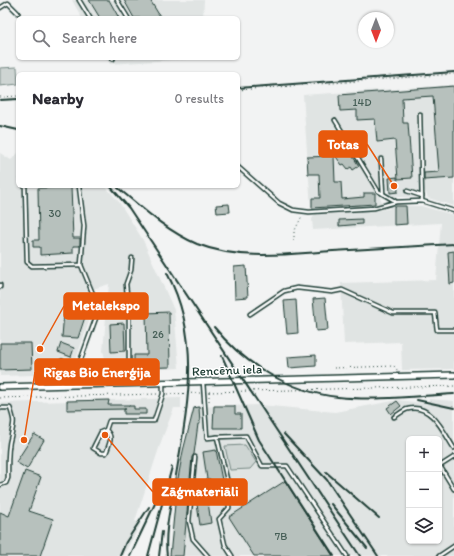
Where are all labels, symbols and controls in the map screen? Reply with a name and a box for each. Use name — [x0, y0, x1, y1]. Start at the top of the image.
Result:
north arrow — [358, 12, 394, 48]
search box — [16, 16, 240, 60]
icon: search — [30, 27, 52, 49]
text: Search here — [62, 29, 137, 47]
text: Nearby — [32, 88, 84, 108]
text: 0 results — [174, 91, 224, 106]
house number: 14D — [353, 96, 372, 109]
callout: Totas — [319, 131, 367, 157]
text: Totas — [326, 136, 359, 153]
house number: 30 — [49, 207, 62, 220]
callout: Metalekspo — [64, 293, 148, 319]
text: Metalekspo — [72, 297, 140, 314]
house number: 26 — [152, 328, 164, 341]
callout: Rīgas Bio Enerģija — [35, 359, 159, 385]
street label: Rencēnu iela — [192, 361, 263, 379]
text: Rīgas Bio Enerģija — [43, 364, 152, 381]
map controls — [406, 436, 442, 544]
button: + — [406, 436, 442, 472]
button: − — [406, 472, 442, 508]
callout: Zāģmateriāli — [153, 479, 247, 505]
text: Zāģmateriāli — [161, 483, 239, 500]
button: layers — [406, 508, 442, 544]
house number: 7B — [275, 530, 287, 543]

